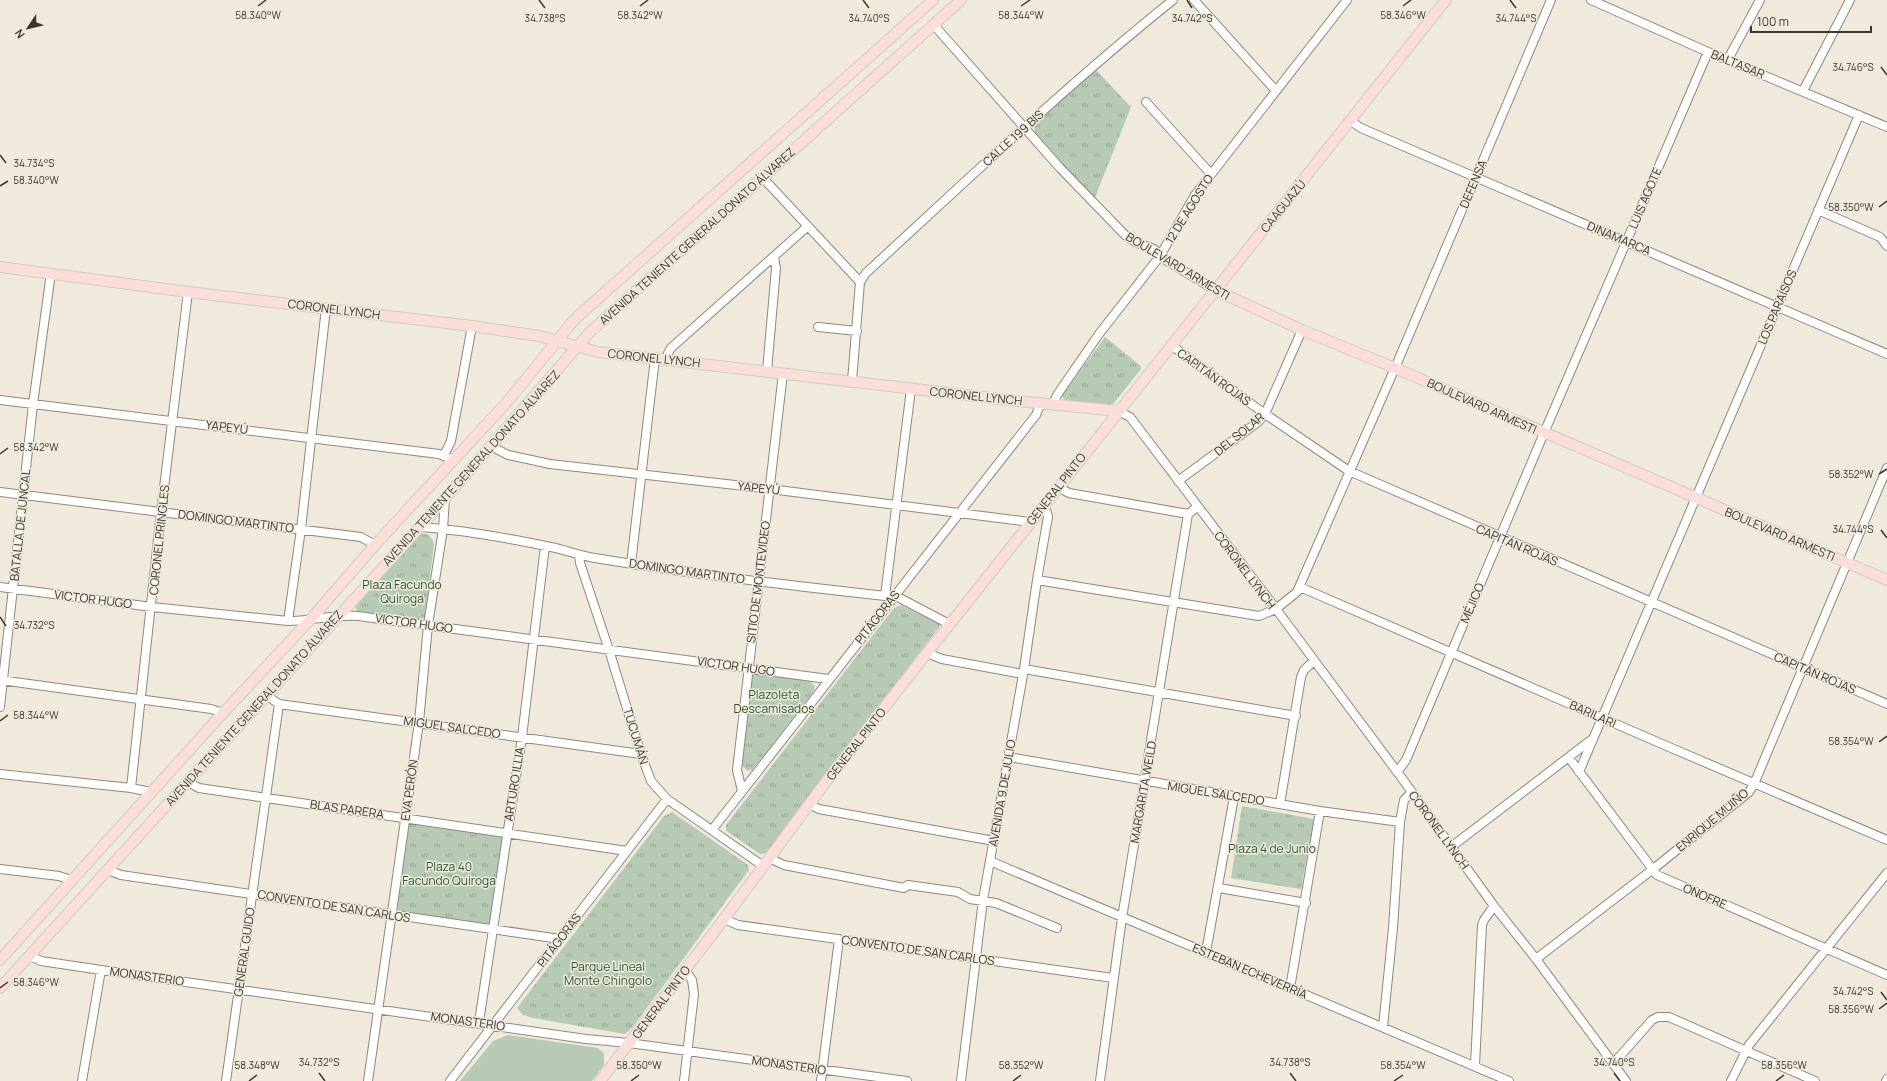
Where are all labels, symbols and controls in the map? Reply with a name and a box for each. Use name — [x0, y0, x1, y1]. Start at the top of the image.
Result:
north arrow — [8, 8, 48, 48]
text: 58.340°W — [235, 8, 281, 22]
text: 58.342°W — [617, 8, 663, 22]
text: 58.344°W — [998, 8, 1044, 22]
text: 58.346°W — [1380, 8, 1426, 22]
scale bar — [1751, 8, 1871, 34]
text: 34.738°S — [525, 11, 565, 25]
text: 34.740°S — [848, 11, 890, 25]
text: 34.742°S — [1172, 11, 1212, 25]
text: 34.744°S — [1496, 11, 1536, 25]
text: 100 m — [1757, 13, 1789, 30]
text: N — [11, 26, 28, 42]
street label: BALTASAR — [1709, 45, 1768, 83]
text: 34.746°S — [1832, 60, 1874, 74]
street label: CALLE 199 BIS — [979, 106, 1047, 170]
street label: AVENIDA TENIENTE GENERAL DONATO ÁLVAREZ — [595, 143, 799, 329]
text: 34.734°S — [14, 156, 54, 170]
street label: DEFENSA — [1455, 157, 1491, 211]
street label: LUIS AGOTE — [1624, 164, 1666, 231]
street label: 12 DE AGOSTO — [1161, 171, 1217, 247]
text: 58.340°W — [13, 173, 59, 187]
street label: CAAGUAZÚ — [1256, 176, 1310, 236]
text: 58.350°W — [1828, 200, 1874, 214]
street label: DINAMARCA — [1584, 217, 1654, 259]
street label: BOULEVARD ARMESTI — [1123, 228, 1233, 304]
street label: LOS PARAÍSOS — [1754, 267, 1800, 347]
street label: CORONEL LYNCH — [287, 295, 381, 323]
street label: CAPITÁN ROJAS — [1174, 344, 1254, 410]
street label: CORONEL LYNCH — [607, 345, 701, 371]
street label: AVENIDA TENIENTE GENERAL DONATO ÁLVAREZ — [378, 366, 564, 570]
street label: BOULEVARD ARMESTI — [1424, 374, 1540, 438]
street label: CORONEL LYNCH — [929, 383, 1023, 409]
street label: DEL SOLAR — [1210, 408, 1268, 460]
street label: YAPEYÚ — [205, 416, 249, 438]
text: 58.342°W — [13, 440, 59, 454]
street label: GENERAL PINTO — [1022, 449, 1090, 529]
text: 58.352°W — [1829, 467, 1874, 481]
street label: BATALLA DE JUNCAL — [6, 468, 34, 582]
street label: YAPEYÚ — [737, 477, 781, 499]
street label: CORONEL PRINGLES — [145, 484, 173, 596]
street label: BOULEVARD ARMESTI — [1722, 503, 1838, 565]
street label: DOMINGO MARTINTO — [177, 505, 295, 537]
street label: SITIO DE MONTEVIDEO — [742, 520, 774, 644]
street label: CAPITÁN ROJAS — [1473, 520, 1561, 570]
text: 34.744°S — [1833, 522, 1873, 536]
street label: CORONEL LYNCH — [1210, 528, 1280, 612]
street label: DOMINGO MARTINTO — [628, 554, 746, 588]
park label: Plaza Facundo Quiroga — [362, 576, 442, 607]
street label: MÉJICO — [1456, 580, 1488, 626]
street label: VICTOR HUGO — [53, 586, 133, 612]
street label: PITÁGORAS — [851, 587, 903, 647]
street label: AVENIDA TENIENTE GENERAL DONATO ÁLVAREZ — [161, 606, 347, 810]
street label: VICTOR HUGO — [374, 609, 454, 637]
text: 34.732°S — [14, 618, 54, 632]
street label: CAPITÁN ROJAS — [1771, 648, 1859, 698]
street label: VICTOR HUGO — [696, 652, 776, 680]
park label: Plazoleta Descamisados — [733, 686, 815, 717]
street label: BARILARI — [1567, 696, 1619, 732]
street label: GENERAL PINTO — [822, 704, 890, 784]
street label: TUCUMÁN — [619, 706, 653, 766]
text: 58.344°W — [13, 708, 59, 722]
street label: MIGUEL SALCEDO — [402, 712, 502, 742]
text: 58.354°W — [1828, 734, 1874, 748]
street label: AVENIDA 9 DE JULIO — [984, 738, 1020, 848]
street label: MARGARITA WEILD — [1126, 740, 1160, 844]
street label: ARTURO ILLIA — [500, 745, 528, 822]
street label: EVA PERÓN — [396, 758, 422, 822]
street label: MIGUEL SALCEDO — [1166, 777, 1266, 809]
street label: ENRIQUE MUIÑO — [1672, 784, 1752, 855]
street label: CORONEL LYNCH — [1405, 787, 1473, 873]
street label: BLAS PARERA — [309, 795, 385, 823]
park label: Plaza 4 de Junio — [1228, 840, 1316, 857]
park label: Plaza 40 Facundo Quiroga — [402, 858, 496, 889]
street label: ONOFRE — [1680, 879, 1730, 913]
street label: CONVENTO DE SAN CARLOS — [256, 886, 412, 926]
street label: GENERAL GUIDO — [229, 906, 259, 998]
street label: PITÁGORAS — [533, 909, 585, 971]
street label: CONVENTO DE SAN CARLOS — [840, 931, 996, 969]
street label: ESTEBAN ECHEVERRÍA — [1190, 939, 1310, 1003]
park label: Parque Lineal Monte Chingolo — [564, 958, 652, 989]
street label: MONASTERIO — [109, 962, 186, 990]
street label: GENERAL PINTO — [628, 962, 694, 1042]
text: 58.346°W — [13, 975, 59, 989]
text: 34.742°S — [1833, 984, 1873, 998]
text: 58.356°W — [1828, 1002, 1874, 1016]
street label: MONASTERIO — [430, 1007, 507, 1035]
street label: MONASTERIO — [751, 1051, 828, 1079]
text: 34.732°S — [299, 1055, 339, 1069]
text: 34.738°S — [1270, 1055, 1310, 1069]
text: 34.740°S — [1593, 1055, 1635, 1069]
text: 58.348°W — [234, 1058, 280, 1072]
text: 58.350°W — [616, 1058, 662, 1072]
text: 58.352°W — [999, 1058, 1044, 1072]
text: 58.354°W — [1380, 1058, 1426, 1072]
text: 58.356°W — [1761, 1058, 1807, 1072]

